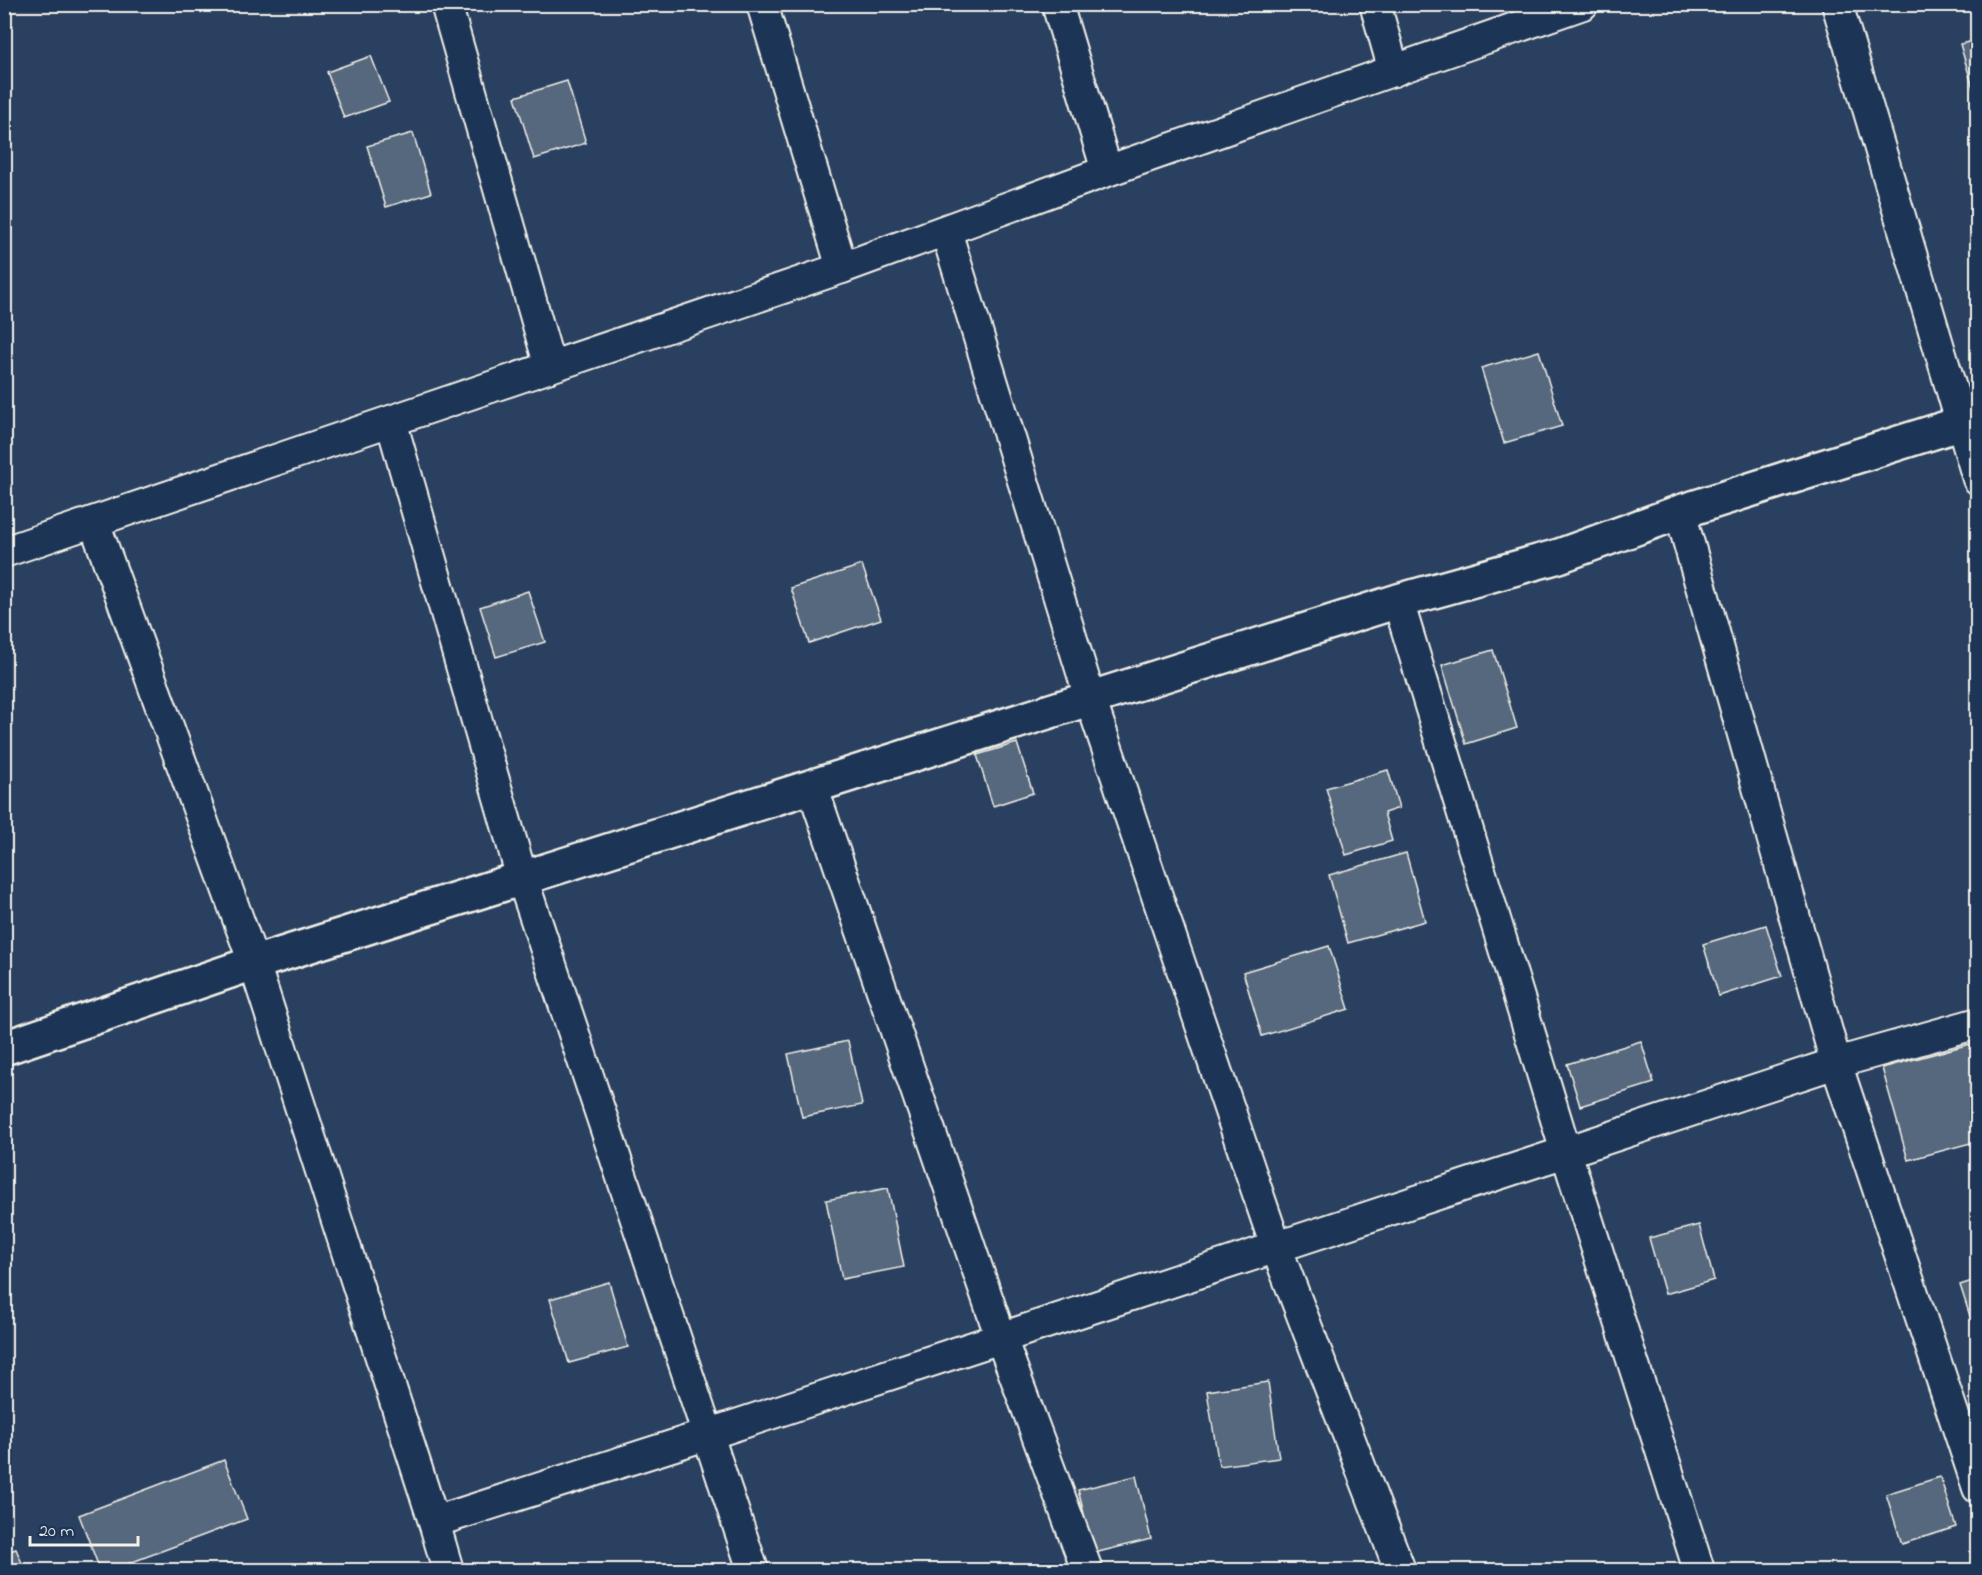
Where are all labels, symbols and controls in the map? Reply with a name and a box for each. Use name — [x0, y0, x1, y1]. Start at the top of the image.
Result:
scale bar — [30, 1509, 138, 1547]
text: 20 m — [39, 1519, 74, 1545]

